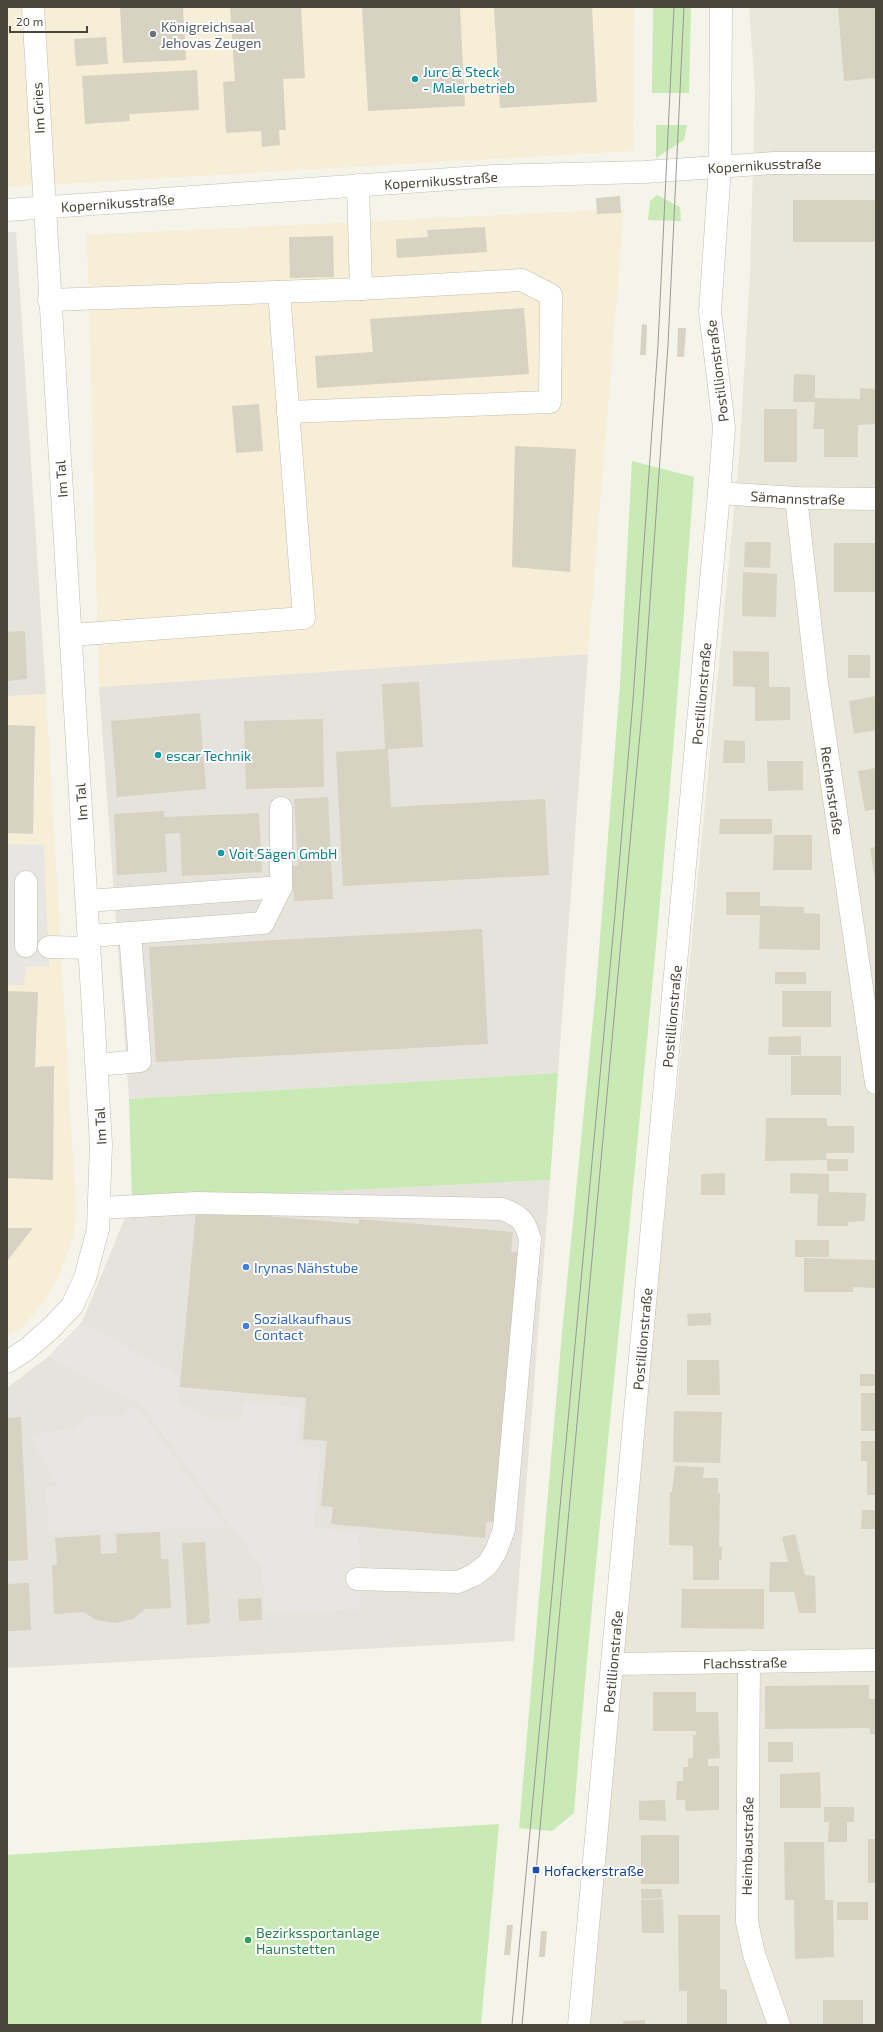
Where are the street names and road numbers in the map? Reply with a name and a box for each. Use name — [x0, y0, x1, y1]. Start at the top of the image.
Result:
street label: Im Gries — [28, 82, 48, 134]
street label: Kopernikusstraße — [707, 155, 821, 176]
street label: Kopernikusstraße — [384, 167, 498, 192]
street label: Kopernikusstraße — [60, 190, 175, 215]
street label: Postillionstraße — [702, 319, 732, 423]
street label: Im Tal — [51, 459, 71, 498]
street label: Sämannstraße — [750, 487, 845, 507]
street label: Postillionstraße — [688, 642, 714, 745]
street label: Rechenstraße — [818, 745, 848, 836]
street label: Im Tal — [71, 782, 91, 821]
street label: Postillionstraße — [658, 964, 684, 1068]
street label: Im Tal — [90, 1106, 109, 1145]
street label: Postillionstraße — [629, 1287, 655, 1391]
street label: Postillionstraße — [599, 1610, 625, 1713]
street label: Flachsstraße — [703, 1653, 787, 1671]
street label: Heimbaustraße — [738, 1796, 756, 1896]

